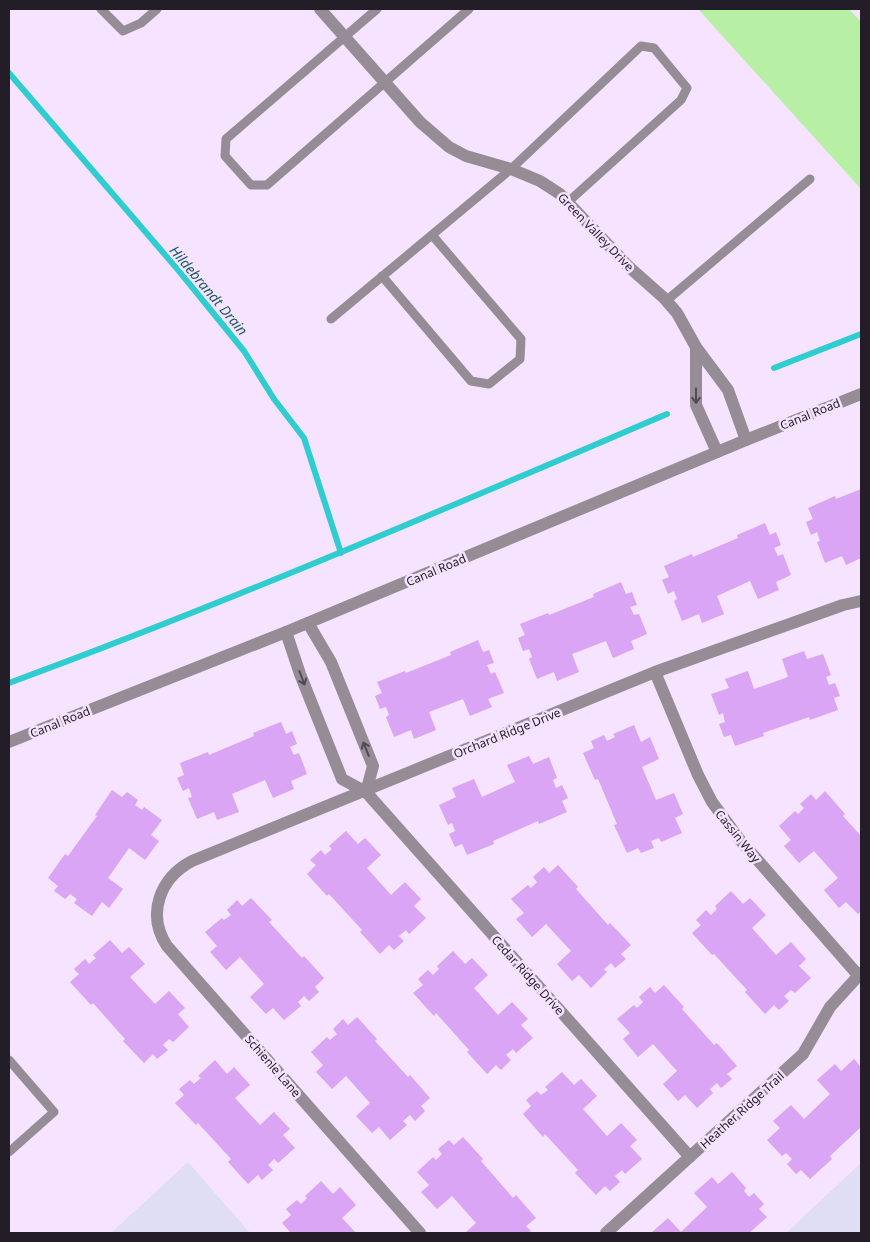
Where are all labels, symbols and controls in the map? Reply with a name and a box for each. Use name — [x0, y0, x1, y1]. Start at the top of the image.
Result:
street label: Green Valley Drive — [554, 189, 638, 275]
water label: Hildebrandt Drain — [166, 241, 252, 339]
one-way arrow — [691, 388, 701, 404]
street label: Canal Road — [777, 394, 843, 434]
street label: Canal Road — [403, 550, 469, 590]
one-way arrow — [298, 670, 307, 686]
street label: Canal Road — [27, 702, 93, 742]
street label: Orchard Ridge Drive — [451, 704, 563, 762]
one-way arrow — [361, 742, 370, 757]
street label: Cassin Way — [712, 806, 765, 867]
street label: Cedar Ridge Drive — [488, 932, 568, 1019]
street label: Schienle Lane — [241, 1031, 305, 1101]
street label: Heather Ridge Trail — [696, 1068, 788, 1152]

